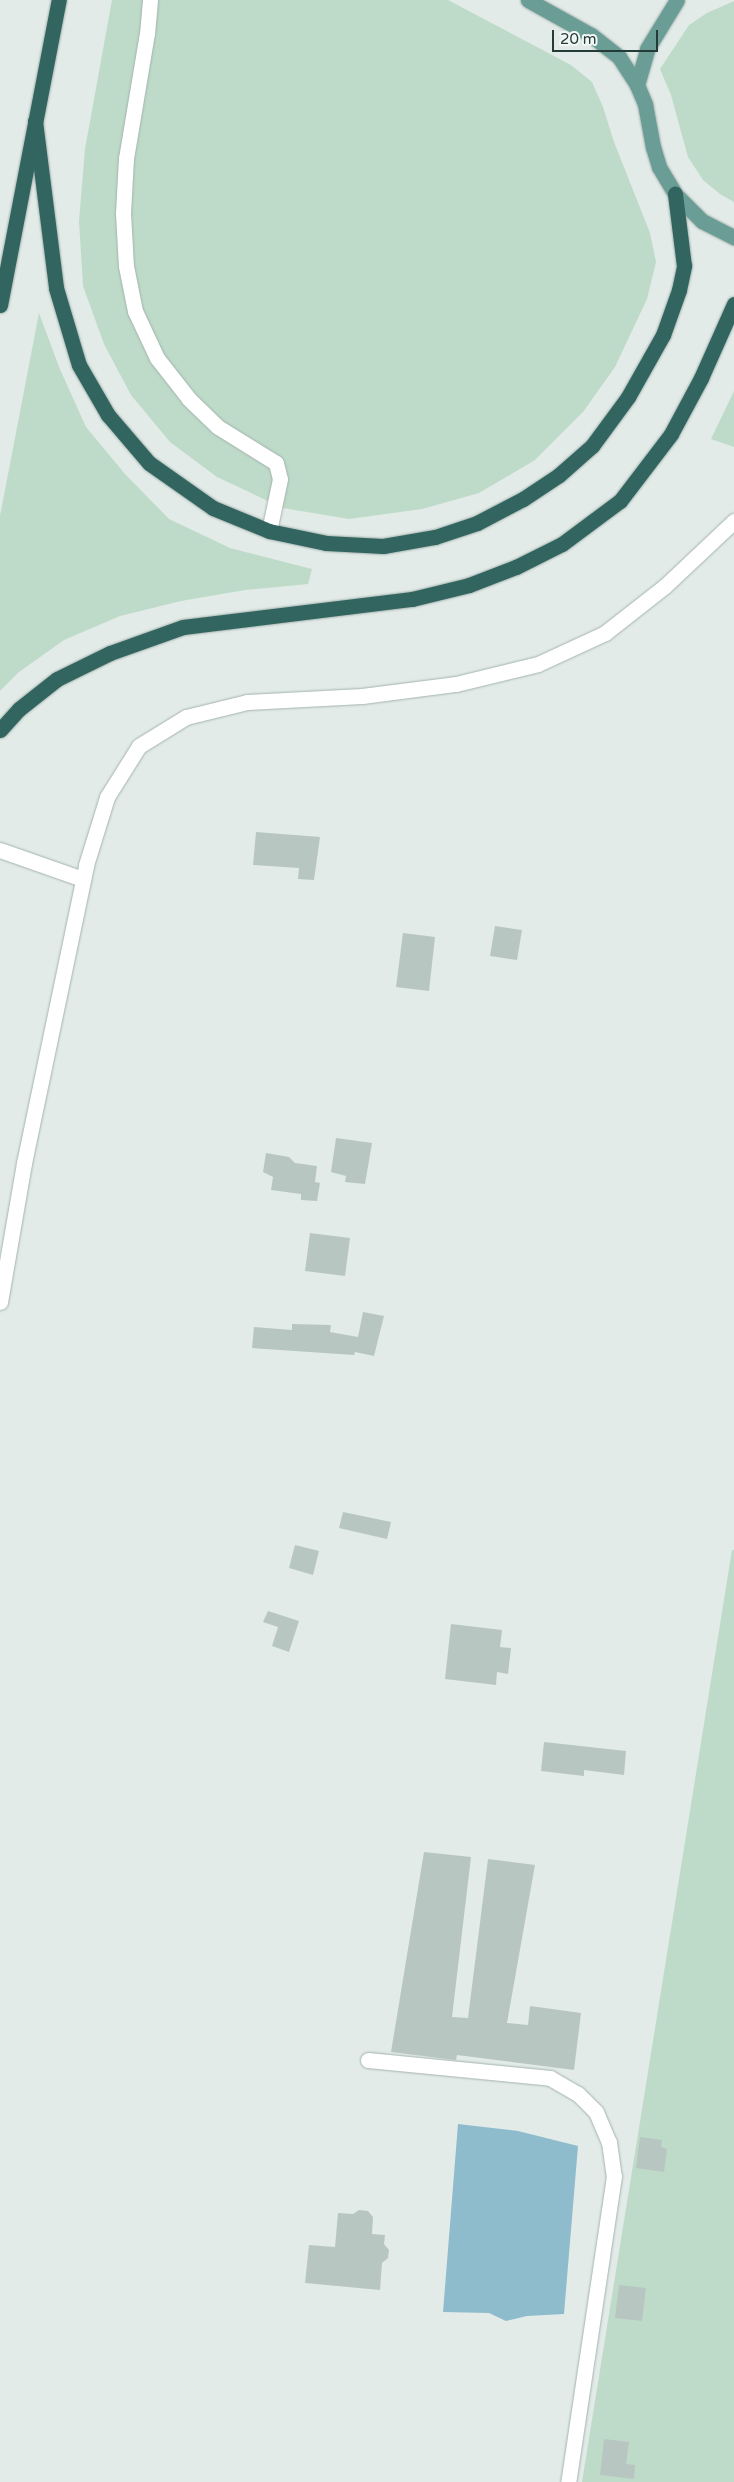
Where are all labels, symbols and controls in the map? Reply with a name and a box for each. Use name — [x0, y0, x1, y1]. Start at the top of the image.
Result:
scale bar — [554, 20, 660, 52]
text: 20 m — [560, 30, 597, 48]

